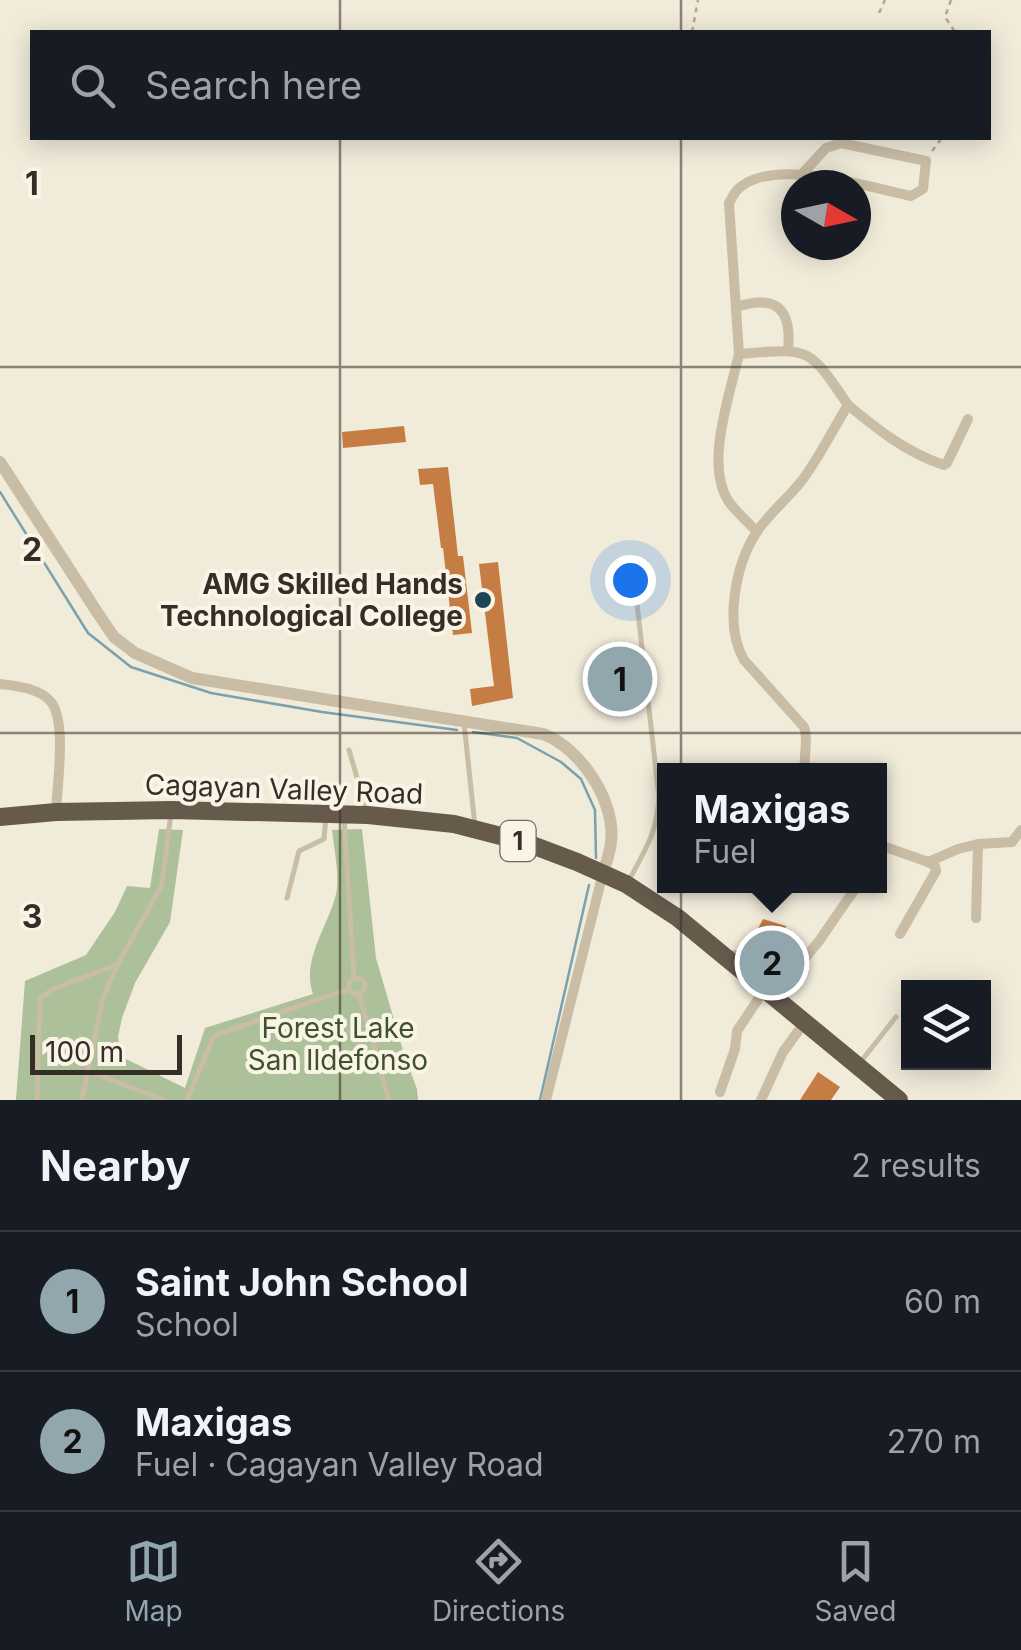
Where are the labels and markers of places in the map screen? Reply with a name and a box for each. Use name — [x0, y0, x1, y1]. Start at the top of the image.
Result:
place label: AMG Skilled Hands Technological College — [160, 567, 463, 633]
marker: AMG Skilled Hands Technological College — [472, 589, 494, 611]
pin: 1 — [588, 642, 652, 716]
pin: 2 — [740, 926, 804, 1000]

